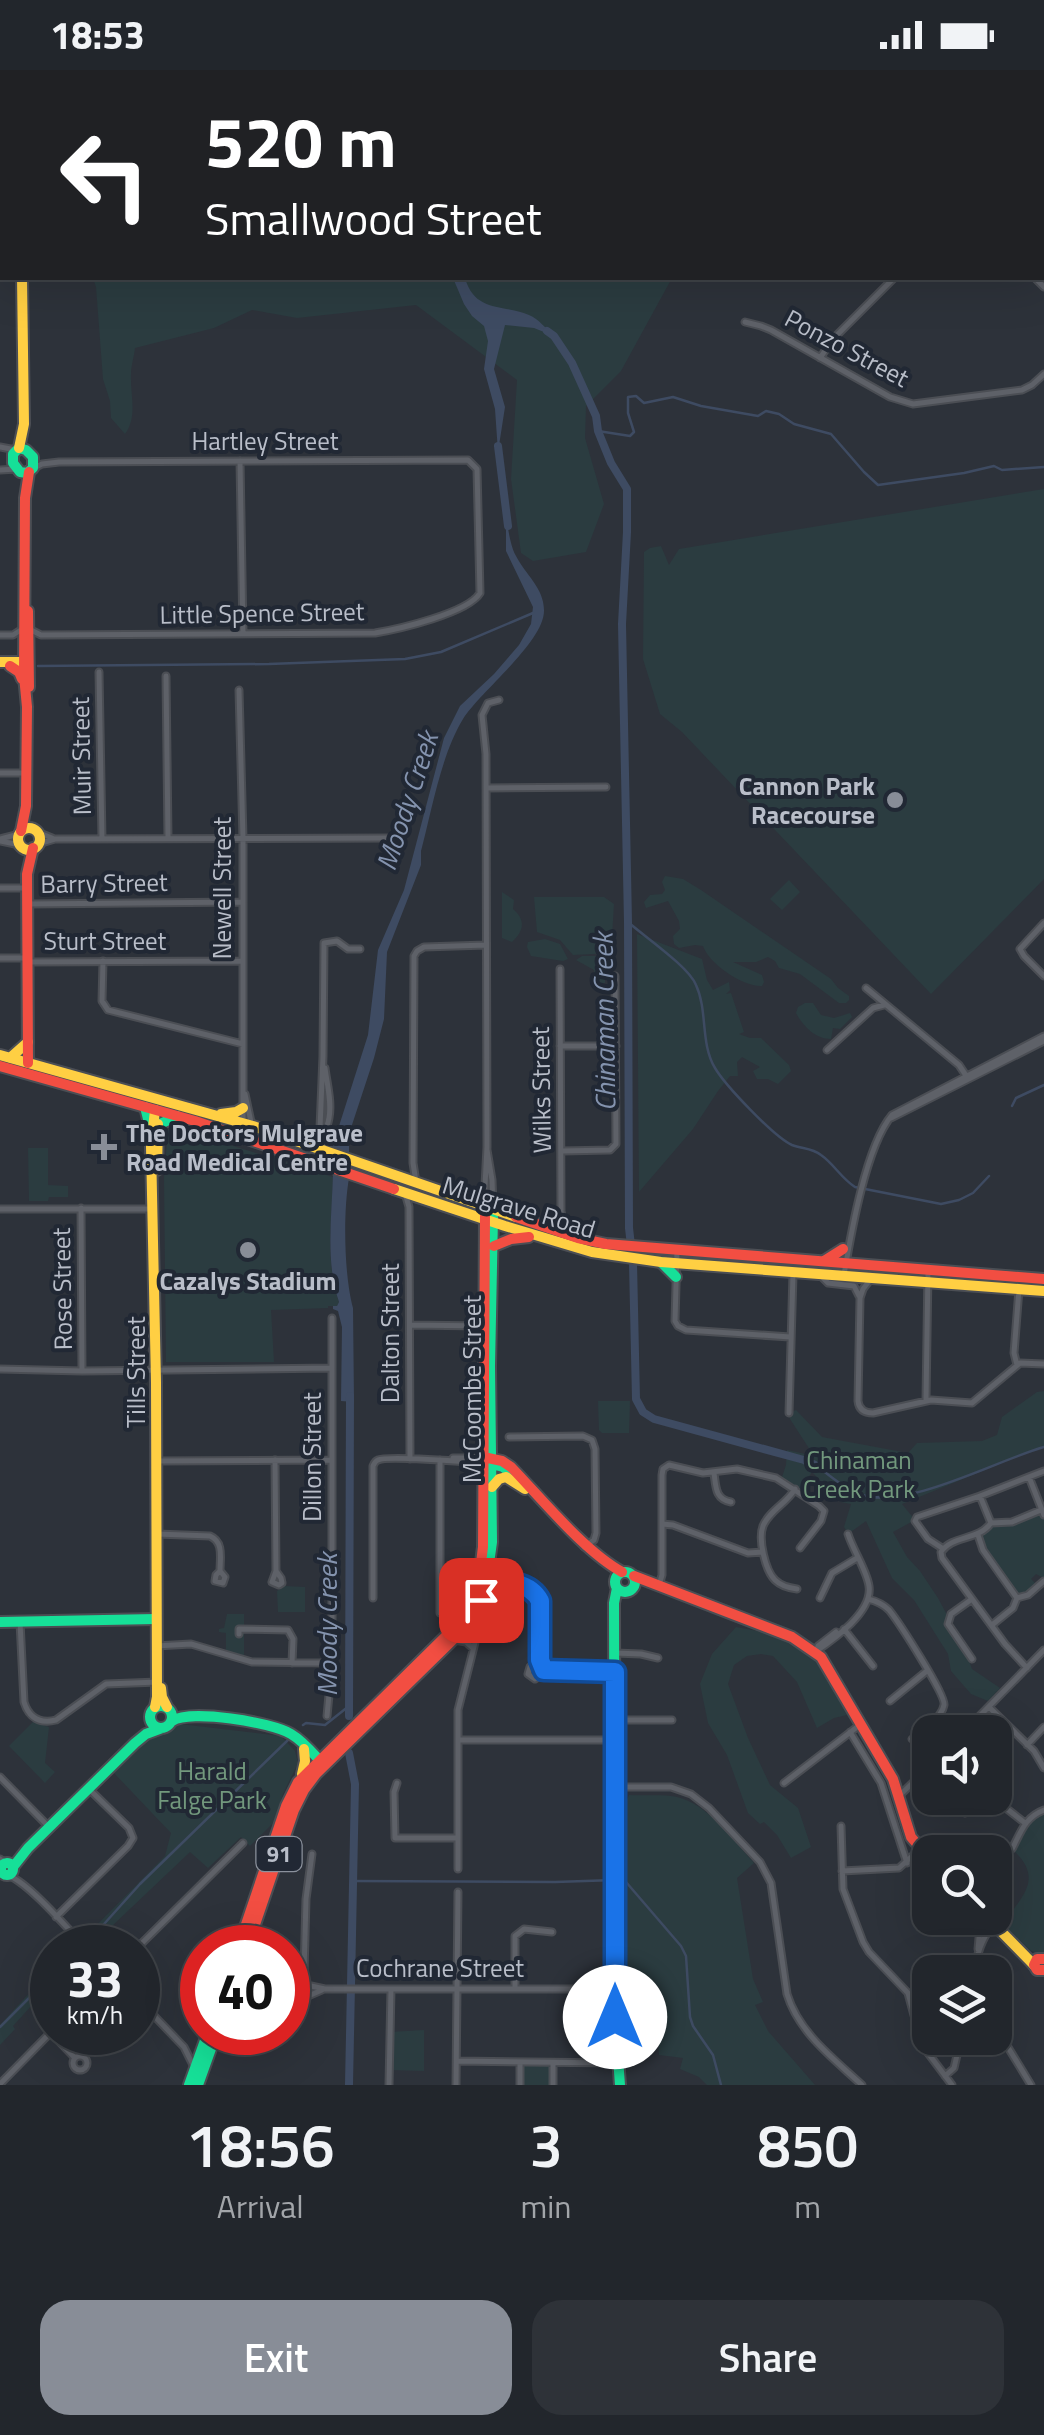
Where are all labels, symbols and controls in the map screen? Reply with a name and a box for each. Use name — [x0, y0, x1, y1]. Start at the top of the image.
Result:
text: 18:53 — [50, 6, 145, 64]
text: 520 m — [205, 88, 397, 194]
icon: left — [40, 110, 170, 240]
text: Smallwood Street — [205, 184, 542, 252]
street label: Ponzo Street — [778, 299, 916, 397]
street label: Hartley Street — [191, 422, 339, 460]
street label: Little Spence Street — [159, 592, 365, 634]
street label: Muir Street — [61, 696, 101, 816]
water label: Moody Creek — [364, 723, 450, 876]
place label: Cannon Park Racecourse — [739, 767, 875, 834]
marker: Cannon Park Racecourse — [884, 789, 906, 811]
street label: Newell Street — [203, 817, 241, 959]
street label: Barry Street — [40, 863, 168, 903]
street label: Sturt Street — [44, 922, 167, 960]
water label: Chinaman Creek — [580, 929, 627, 1112]
street label: Wilks Street — [521, 1026, 561, 1154]
place label: The Doctors Mulgrave Road Medical Centre — [126, 1114, 363, 1181]
marker: The Doctors Mulgrave Road Medical Centre — [91, 1134, 117, 1160]
street label: Mulgrave Road — [438, 1166, 600, 1248]
street label: Rose Street — [42, 1227, 82, 1351]
marker: Cazalys Stadium — [237, 1239, 259, 1261]
place label: Cazalys Stadium — [159, 1262, 337, 1300]
street label: Dalton Street — [371, 1263, 409, 1403]
street label: McCoombe Street — [453, 1295, 491, 1483]
street label: Tills Street — [117, 1316, 155, 1428]
street label: Dillon Street — [293, 1392, 331, 1522]
park label: Chinaman Creek Park — [803, 1441, 915, 1508]
water label: Moody Creek — [305, 1550, 348, 1697]
pin — [439, 1558, 524, 1643]
icon: arrive — [454, 1573, 509, 1628]
map controls — [912, 1715, 1012, 2055]
button: sound — [912, 1715, 1012, 1815]
park label: Harald Falge Park — [157, 1752, 267, 1819]
button: search — [912, 1835, 1012, 1935]
road number: 91 — [256, 1837, 302, 1871]
speed limit sign: 40 — [180, 1925, 310, 2055]
text: 33 — [67, 1940, 123, 2016]
street label: Cochrane Street — [356, 1949, 524, 1987]
button: layers — [912, 1955, 1012, 2055]
position arrow — [563, 1965, 667, 2069]
text: km/h — [67, 1996, 123, 2034]
text: 18:56 — [186, 2099, 335, 2190]
text: 3 — [529, 2099, 563, 2190]
text: 850 — [757, 2099, 858, 2190]
text: Arrival — [217, 2182, 304, 2230]
text: min — [520, 2182, 571, 2230]
text: m — [794, 2182, 821, 2230]
button: Exit — [40, 2300, 512, 2415]
button: Share — [532, 2300, 1004, 2415]

